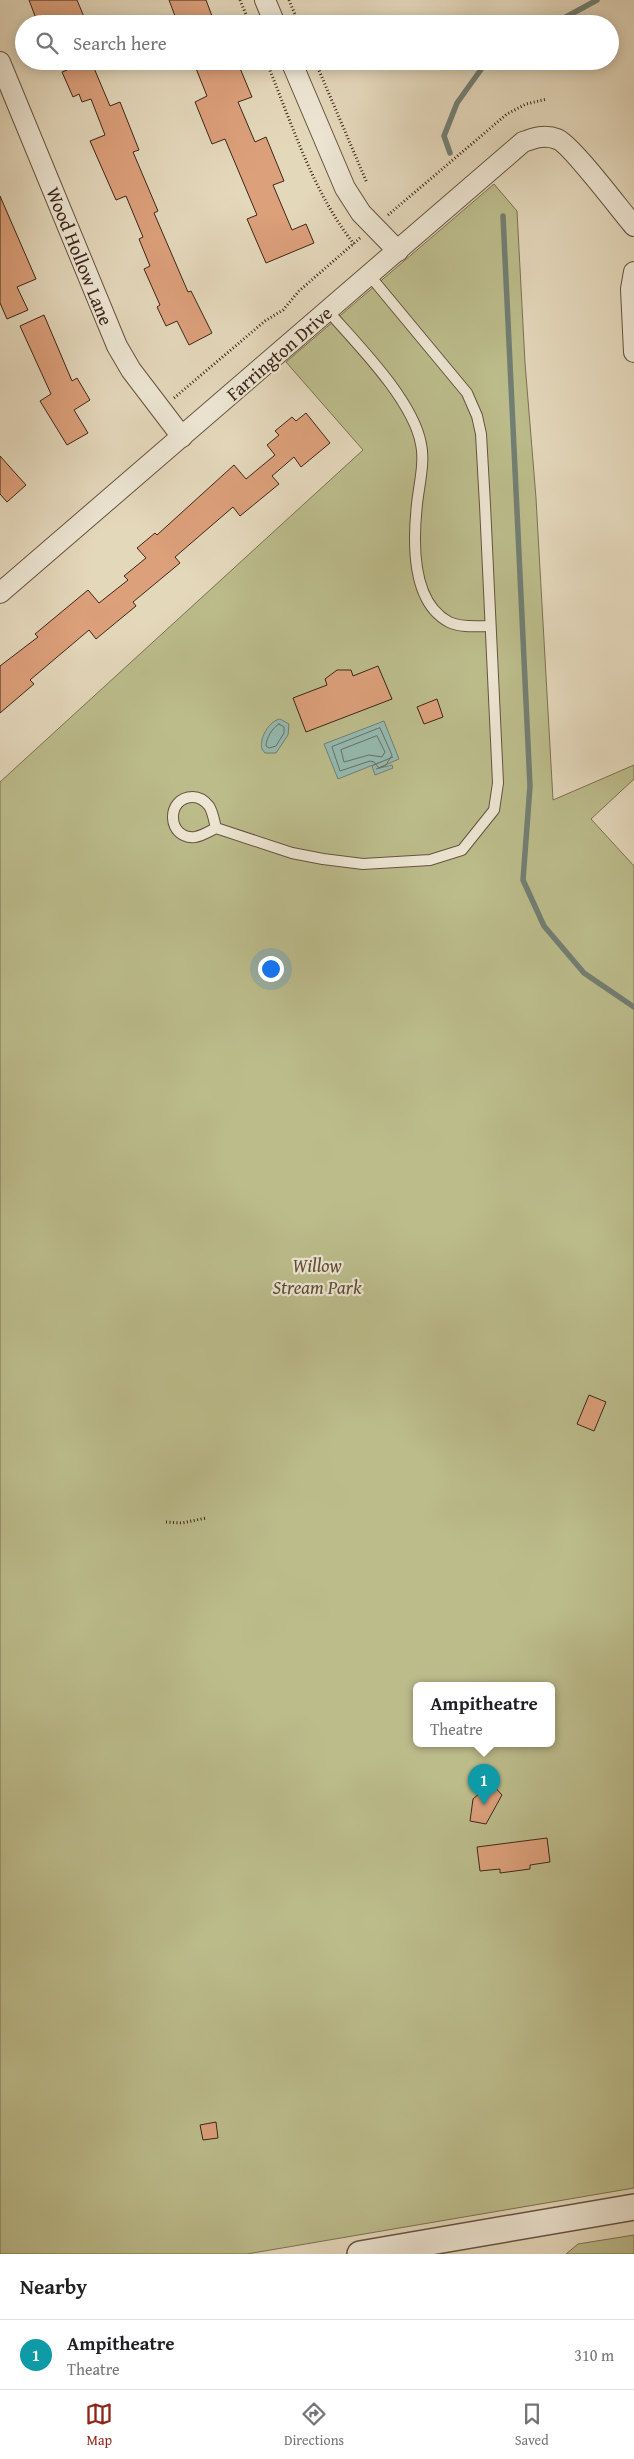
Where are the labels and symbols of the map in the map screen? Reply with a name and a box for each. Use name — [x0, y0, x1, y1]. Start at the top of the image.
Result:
street label: Wood Hollow Lane — [39, 183, 121, 329]
street label: Farrington Drive — [220, 299, 338, 407]
your location — [258, 956, 284, 982]
park label: Willow Stream Park — [272, 1251, 362, 1301]
pin: 1 — [468, 1764, 500, 1805]

